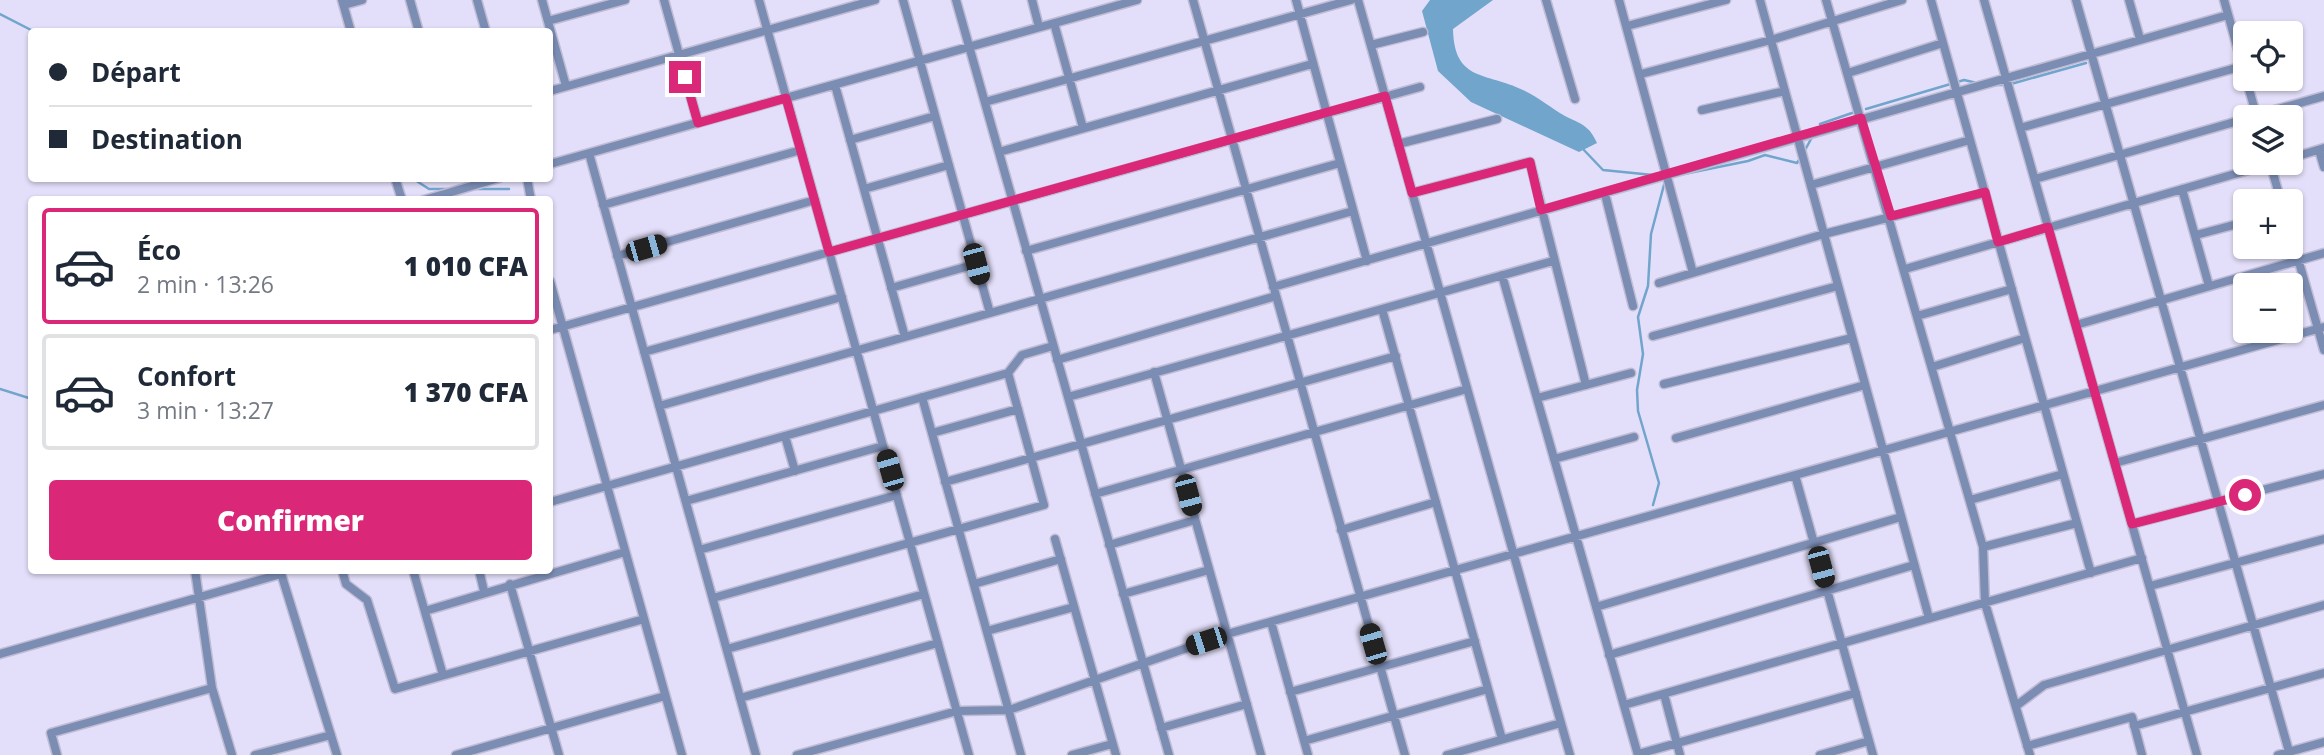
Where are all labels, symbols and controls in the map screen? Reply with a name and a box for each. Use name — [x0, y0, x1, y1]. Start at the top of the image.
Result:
map controls — [2233, 21, 2303, 343]
button: locate — [2233, 21, 2303, 91]
text: Départ — [91, 54, 181, 90]
route end — [669, 61, 701, 93]
button: layers — [2233, 105, 2303, 175]
text: Destination — [91, 121, 243, 157]
button: + — [2233, 189, 2303, 259]
text: Éco — [137, 232, 181, 268]
car — [623, 232, 670, 264]
icon: car — [53, 235, 116, 298]
car — [961, 241, 992, 287]
text: 1 010 CFA — [404, 248, 528, 284]
text: 2 min · 13:26 — [137, 268, 274, 300]
button: − — [2233, 273, 2303, 343]
text: Confort — [137, 358, 236, 394]
icon: car — [53, 361, 116, 424]
text: 1 370 CFA — [404, 374, 528, 410]
text: 3 min · 13:27 — [137, 394, 274, 426]
car — [875, 447, 906, 493]
car — [1173, 472, 1204, 518]
route start — [2229, 479, 2261, 511]
button: Confirmer — [49, 480, 532, 560]
car — [1806, 544, 1837, 590]
car — [1358, 621, 1389, 667]
car — [1183, 625, 1230, 657]

